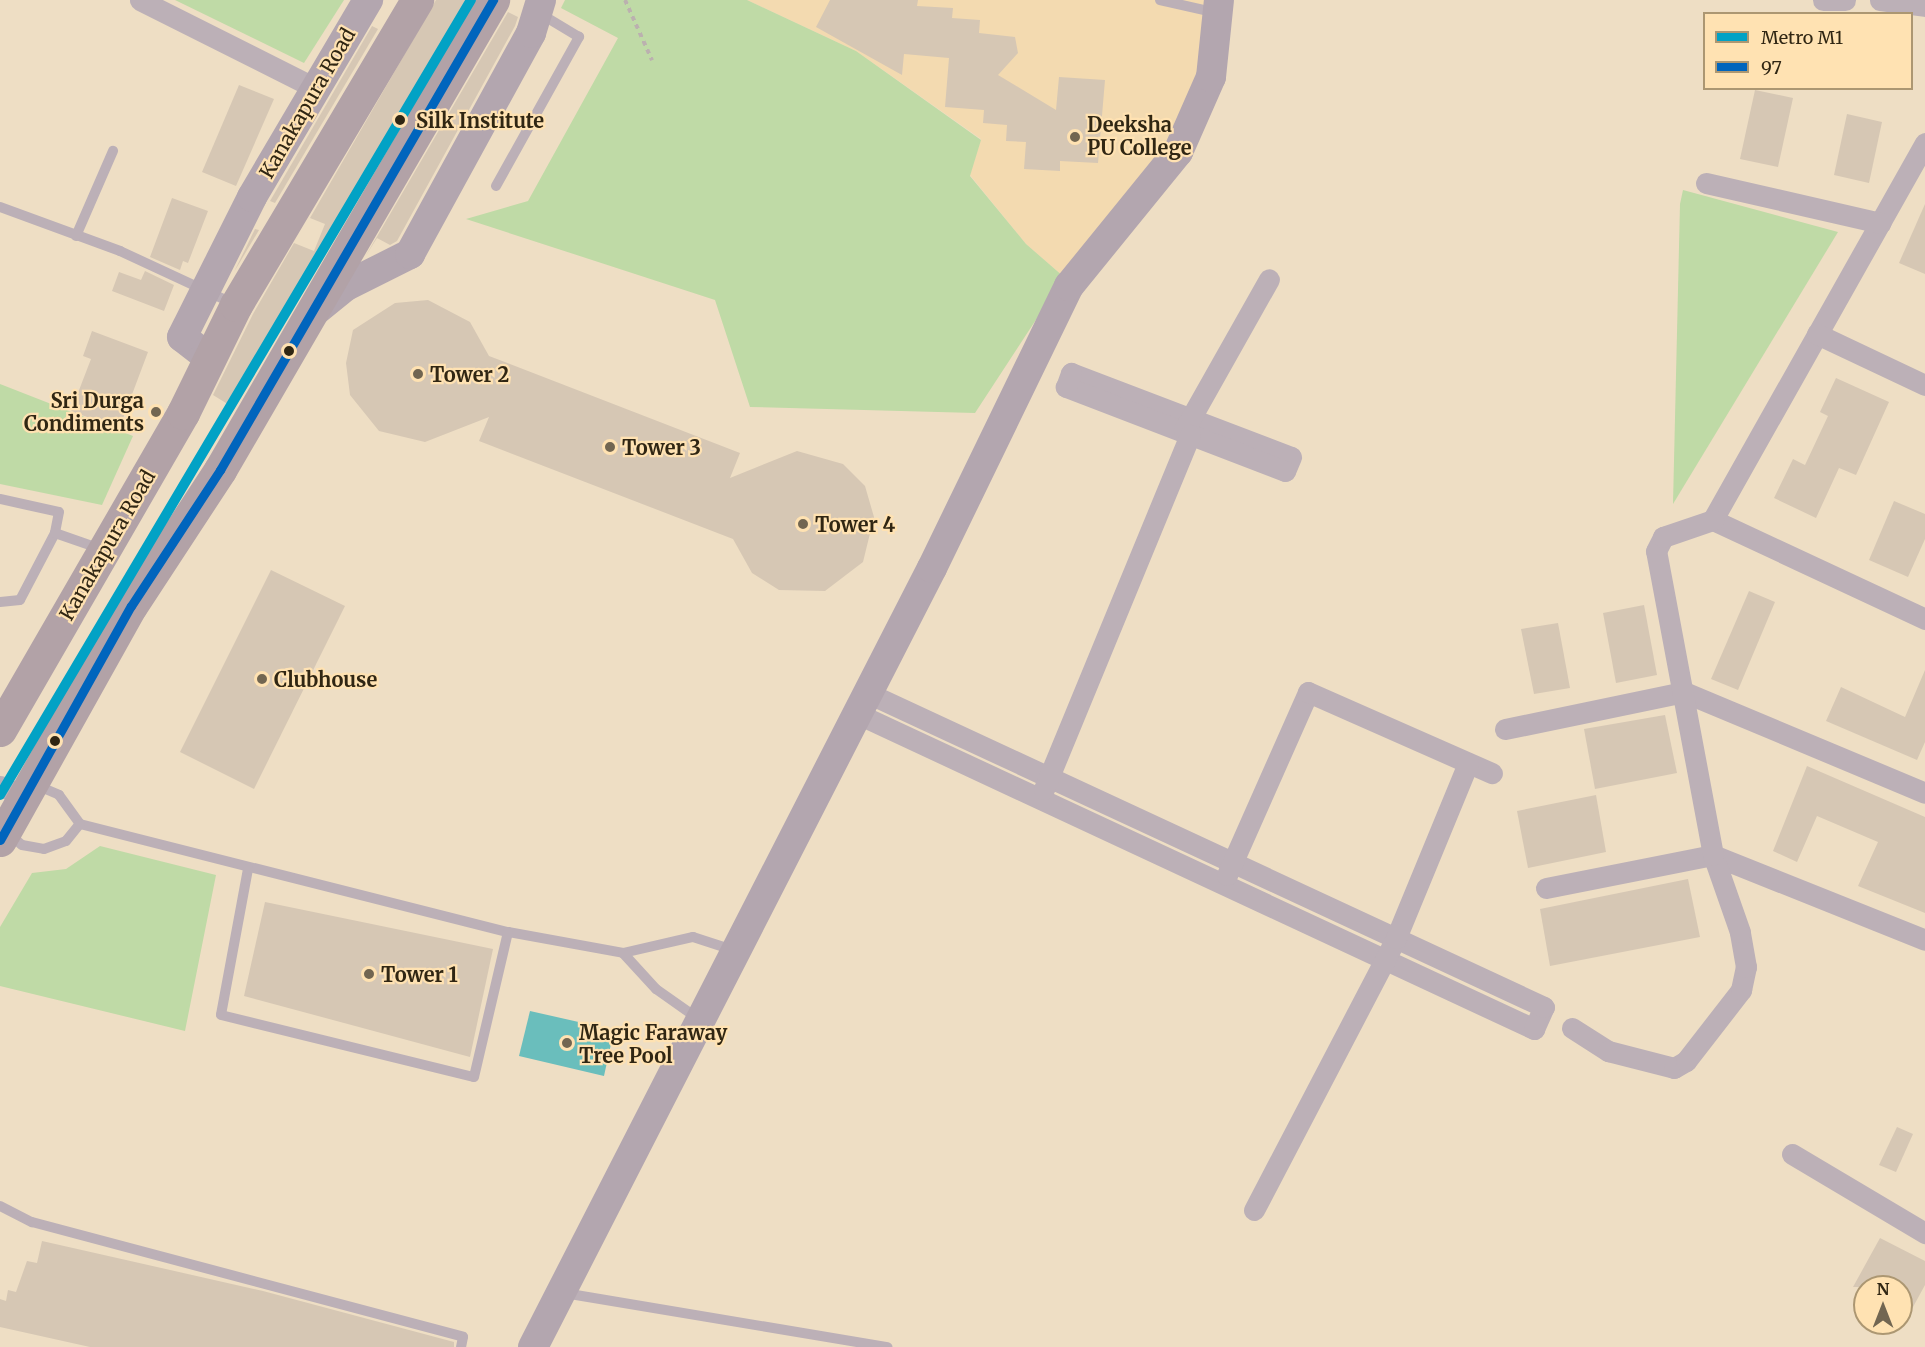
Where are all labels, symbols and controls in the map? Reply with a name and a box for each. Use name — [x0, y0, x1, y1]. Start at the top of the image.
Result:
legend — [1703, 12, 1913, 90]
street label: Kanakapura Road — [254, 24, 360, 182]
text: Metro M1 — [1761, 26, 1843, 49]
text: 97 — [1761, 56, 1782, 79]
place label: Silk Institute — [416, 108, 544, 132]
marker: Silk Institute — [389, 109, 411, 131]
place label: Deeksha PU College — [1087, 113, 1192, 160]
marker: Deeksha PU College — [1068, 130, 1082, 144]
unlabelled marker — [283, 345, 295, 357]
place label: Tower 2 — [430, 362, 509, 386]
marker: Tower 2 — [411, 367, 425, 381]
place label: Sri Durga Condiments — [24, 388, 144, 435]
marker: Sri Durga Condiments — [149, 405, 163, 419]
place label: Tower 3 — [622, 435, 701, 459]
marker: Tower 3 — [603, 440, 617, 454]
street label: Kanakapura Road — [54, 466, 160, 624]
place label: Tower 4 — [815, 512, 895, 536]
marker: Tower 4 — [796, 517, 810, 531]
place label: Clubhouse — [274, 667, 377, 691]
marker: Clubhouse — [255, 672, 269, 686]
unlabelled marker — [49, 735, 61, 747]
place label: Tower 1 — [381, 962, 458, 986]
marker: Tower 1 — [362, 967, 376, 981]
place label: Magic Faraway Tree Pool — [579, 1020, 727, 1067]
marker: Magic Faraway Tree Pool — [560, 1036, 574, 1050]
north arrow — [1853, 1275, 1913, 1335]
text: N — [1877, 1279, 1889, 1299]

